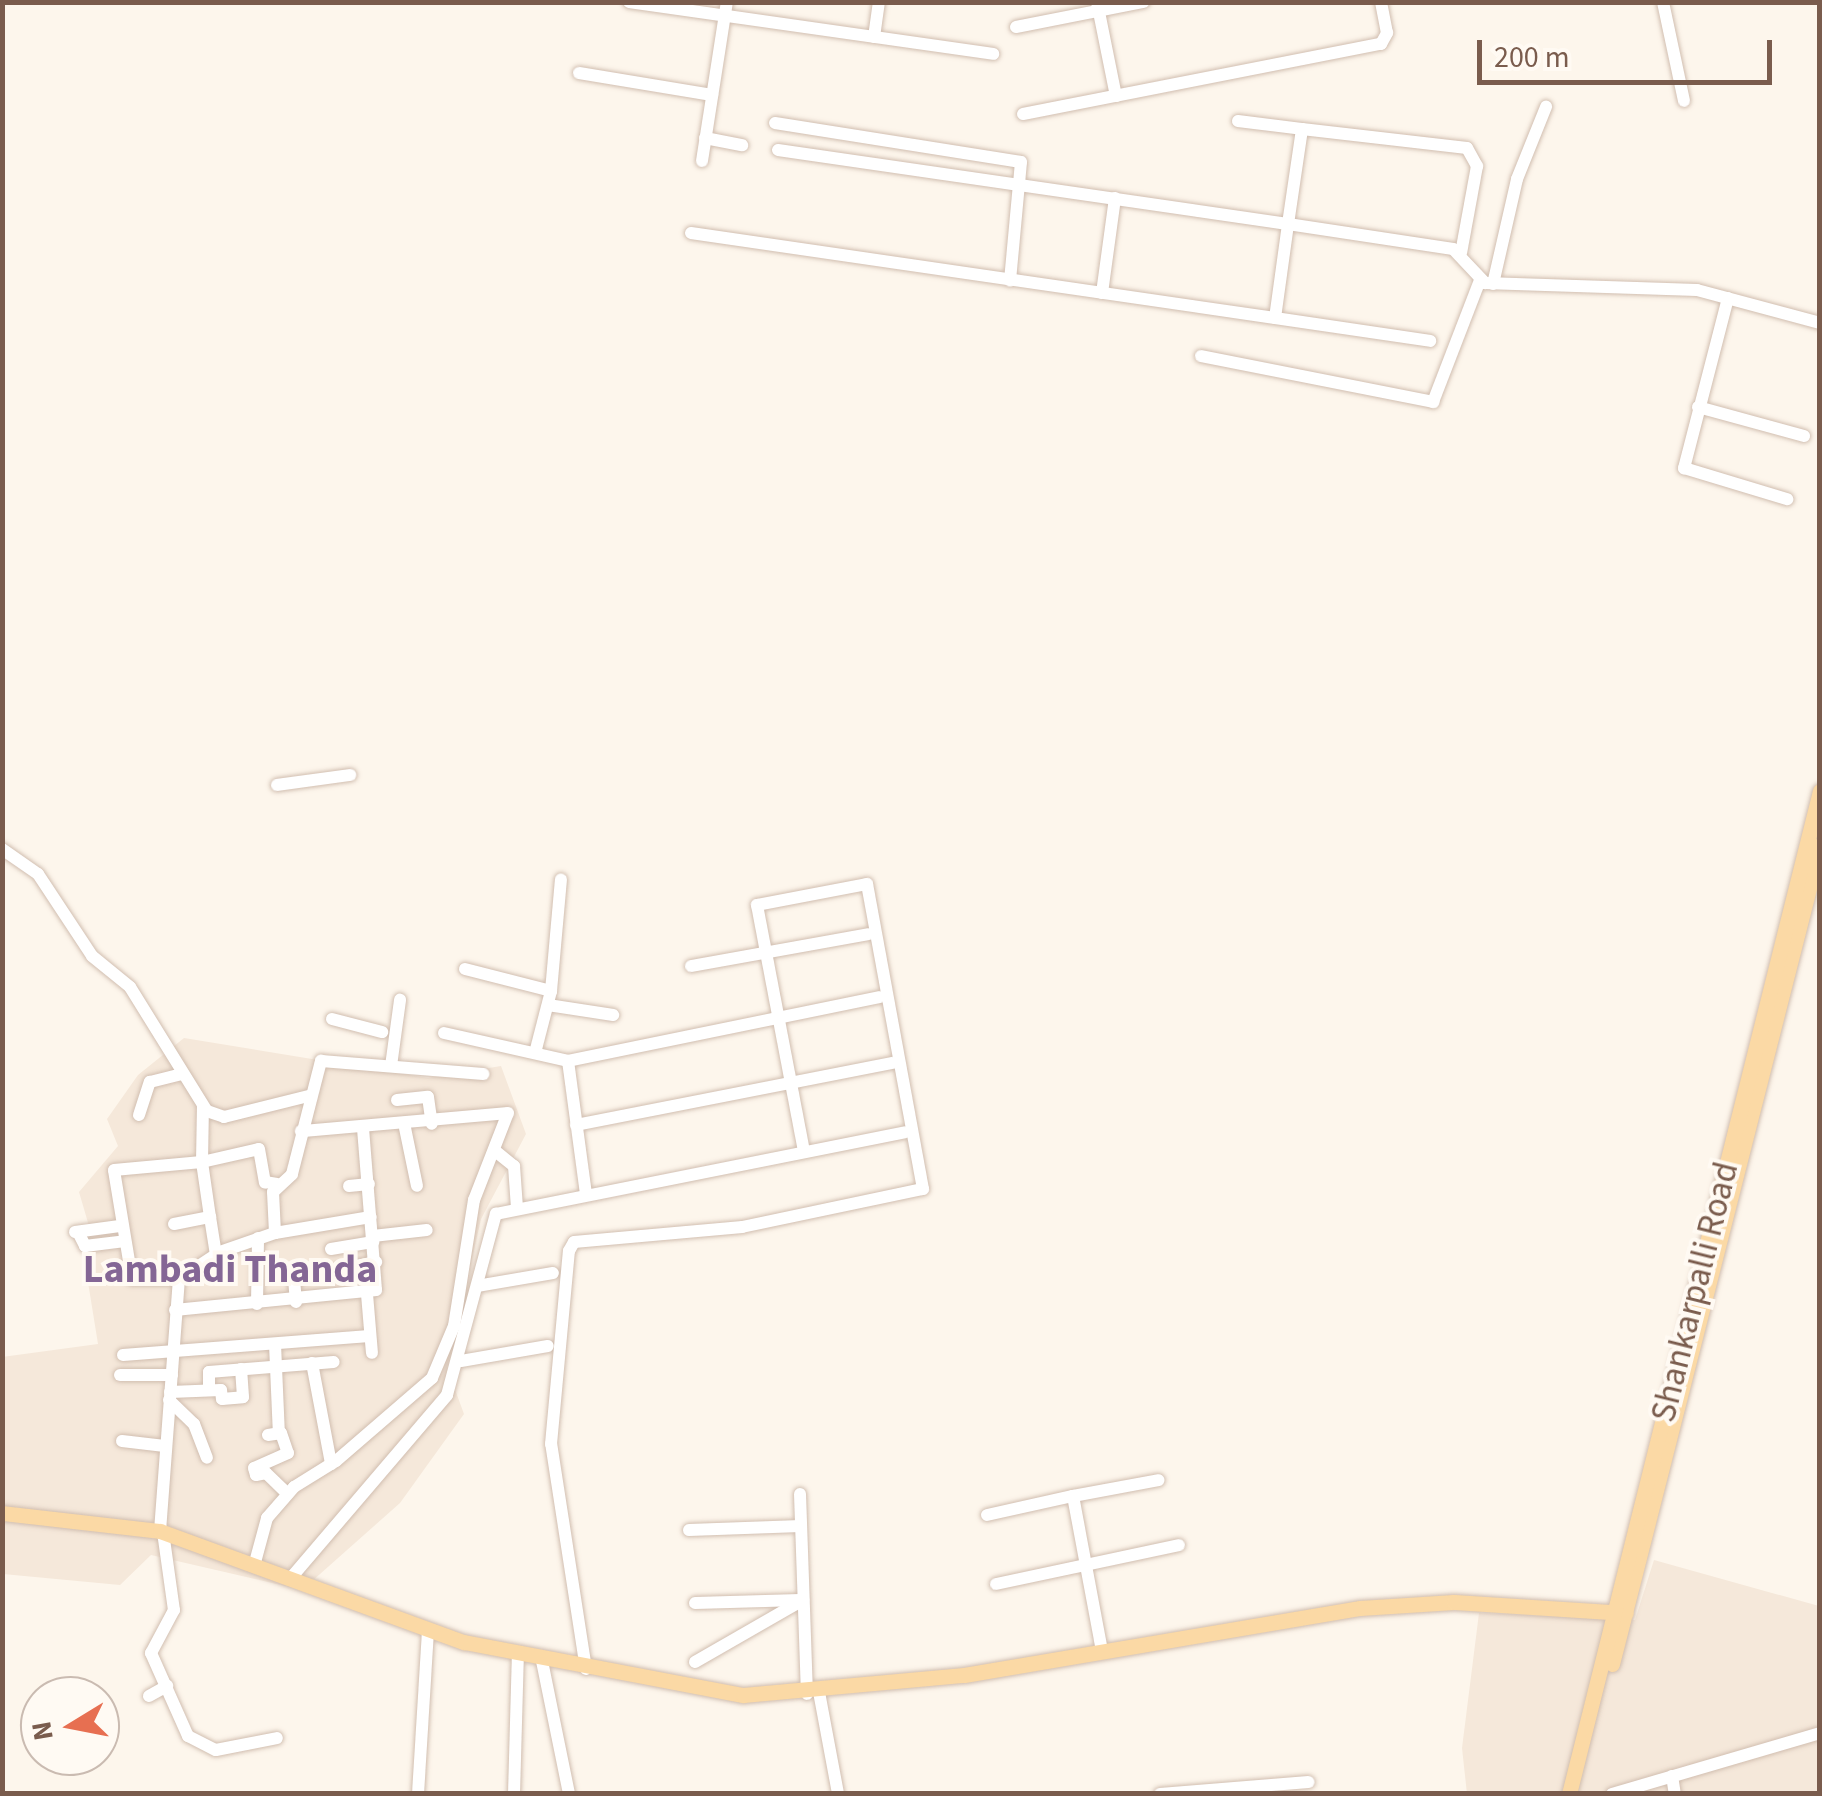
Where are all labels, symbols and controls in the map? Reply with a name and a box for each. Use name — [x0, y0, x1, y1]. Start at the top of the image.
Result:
scale bar — [1482, 20, 1777, 82]
text: 200 m — [1494, 36, 1570, 79]
street label: Shankarpalli Road — [1642, 1158, 1748, 1426]
district label: Lambadi Thanda — [83, 1246, 377, 1294]
north arrow — [20, 1676, 120, 1776]
text: N — [21, 1718, 64, 1744]

